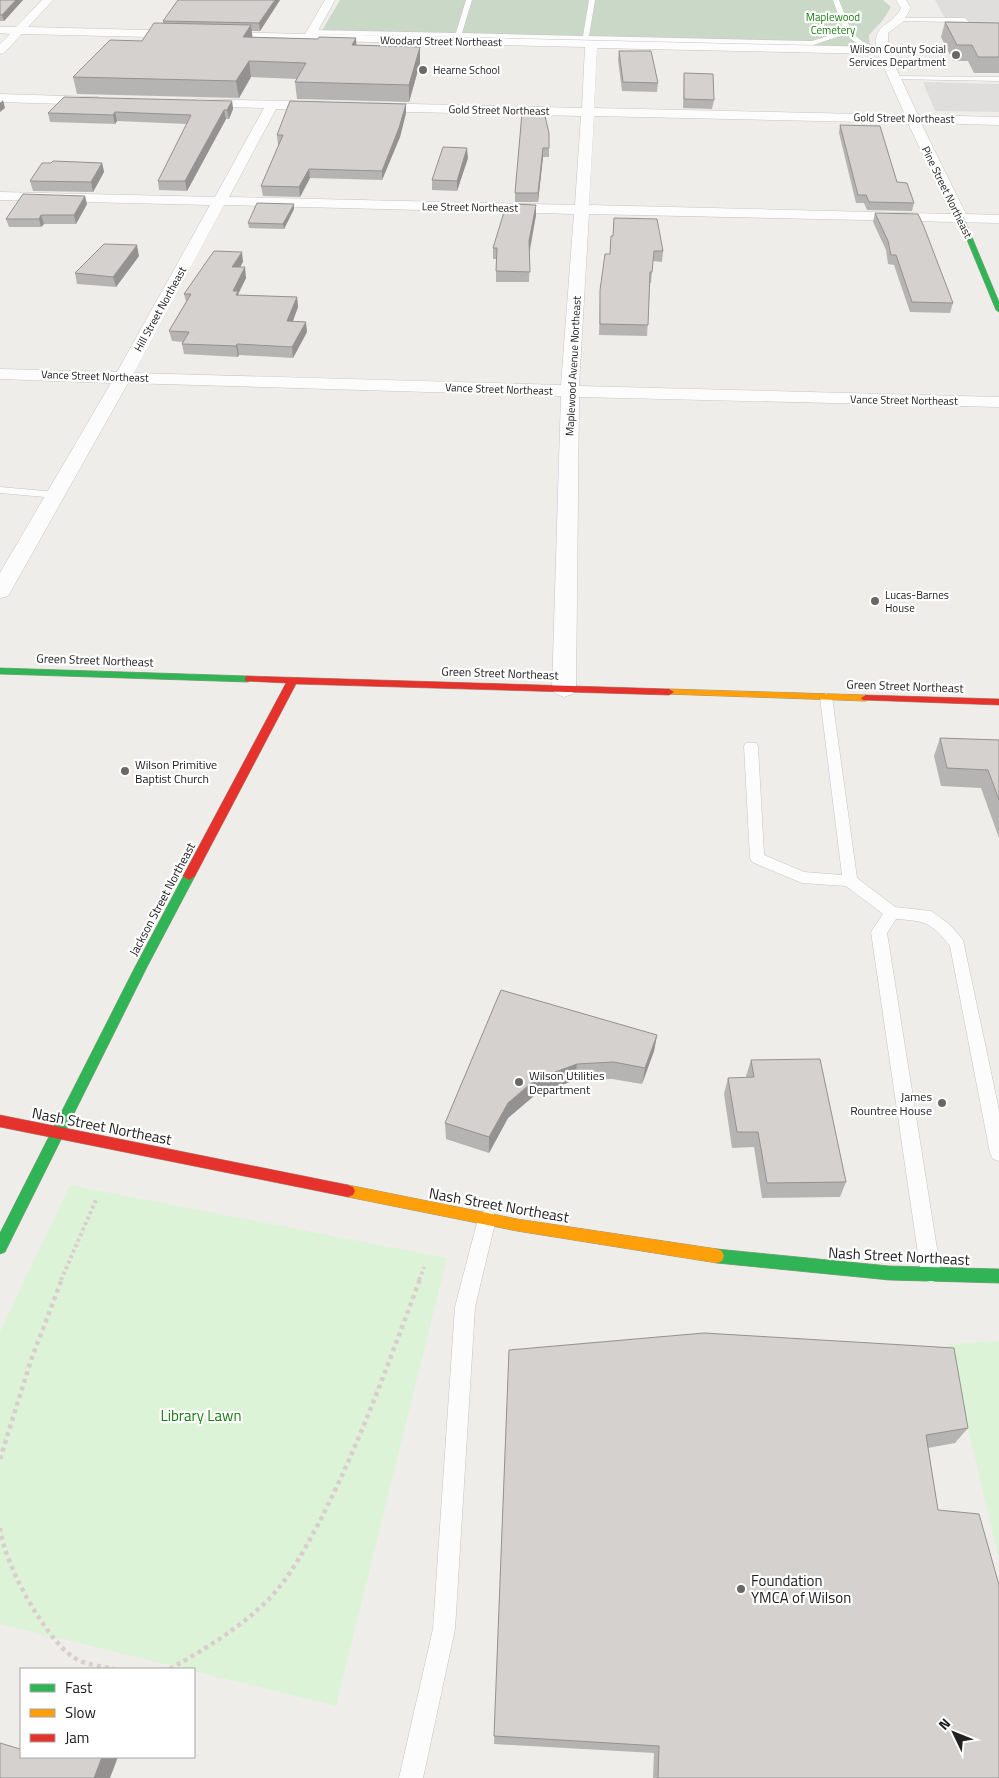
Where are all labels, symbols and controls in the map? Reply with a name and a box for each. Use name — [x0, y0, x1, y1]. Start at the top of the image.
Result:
park label: Maplewood Cemetery — [806, 9, 860, 38]
street label: Woodard Street Northeast — [380, 32, 502, 50]
place label: Wilson County Social Services Department — [849, 41, 946, 70]
marker: Wilson County Social Services Department — [950, 49, 962, 61]
place label: Hearne School — [433, 62, 500, 78]
marker: Hearne School — [417, 64, 429, 76]
street label: Gold Street Northeast — [448, 101, 550, 119]
street label: Gold Street Northeast — [853, 109, 955, 127]
street label: Pine Street Northeast — [918, 143, 976, 241]
street label: Lee Street Northeast — [422, 198, 518, 216]
street label: Hill Street Northeast — [130, 263, 190, 354]
street label: Maplewood Avenue Northeast — [561, 295, 585, 437]
street label: Vance Street Northeast — [41, 366, 149, 386]
street label: Vance Street Northeast — [445, 379, 553, 399]
street label: Vance Street Northeast — [850, 391, 958, 409]
place label: Lucas-Barnes House — [885, 587, 949, 616]
marker: Lucas-Barnes House — [869, 595, 881, 607]
street label: Green Street Northeast — [36, 648, 155, 672]
street label: Green Street Northeast — [441, 661, 560, 685]
street label: Green Street Northeast — [846, 674, 965, 698]
place label: Wilson Primitive Baptist Church — [135, 755, 217, 788]
marker: Wilson Primitive Baptist Church — [119, 765, 131, 777]
street label: Jackson Street Northeast — [124, 838, 200, 959]
place label: Wilson Utilities Department — [529, 1066, 605, 1099]
marker: Wilson Utilities Department — [513, 1076, 525, 1088]
place label: James Rountree House — [850, 1087, 932, 1120]
marker: James Rountree House — [936, 1097, 948, 1109]
street label: Nash Street Northeast — [30, 1101, 175, 1151]
street label: Nash Street Northeast — [427, 1181, 572, 1229]
street label: Nash Street Northeast — [828, 1241, 971, 1271]
park label: Library Lawn — [161, 1404, 242, 1427]
place label: Foundation YMCA of Wilson — [751, 1569, 851, 1609]
marker: Foundation YMCA of Wilson — [735, 1583, 747, 1595]
legend — [20, 1668, 195, 1758]
text: Fast — [65, 1676, 93, 1699]
text: Slow — [65, 1701, 96, 1724]
north arrow — [929, 1708, 979, 1758]
text: N — [933, 1713, 955, 1735]
text: Jam — [65, 1726, 89, 1749]

